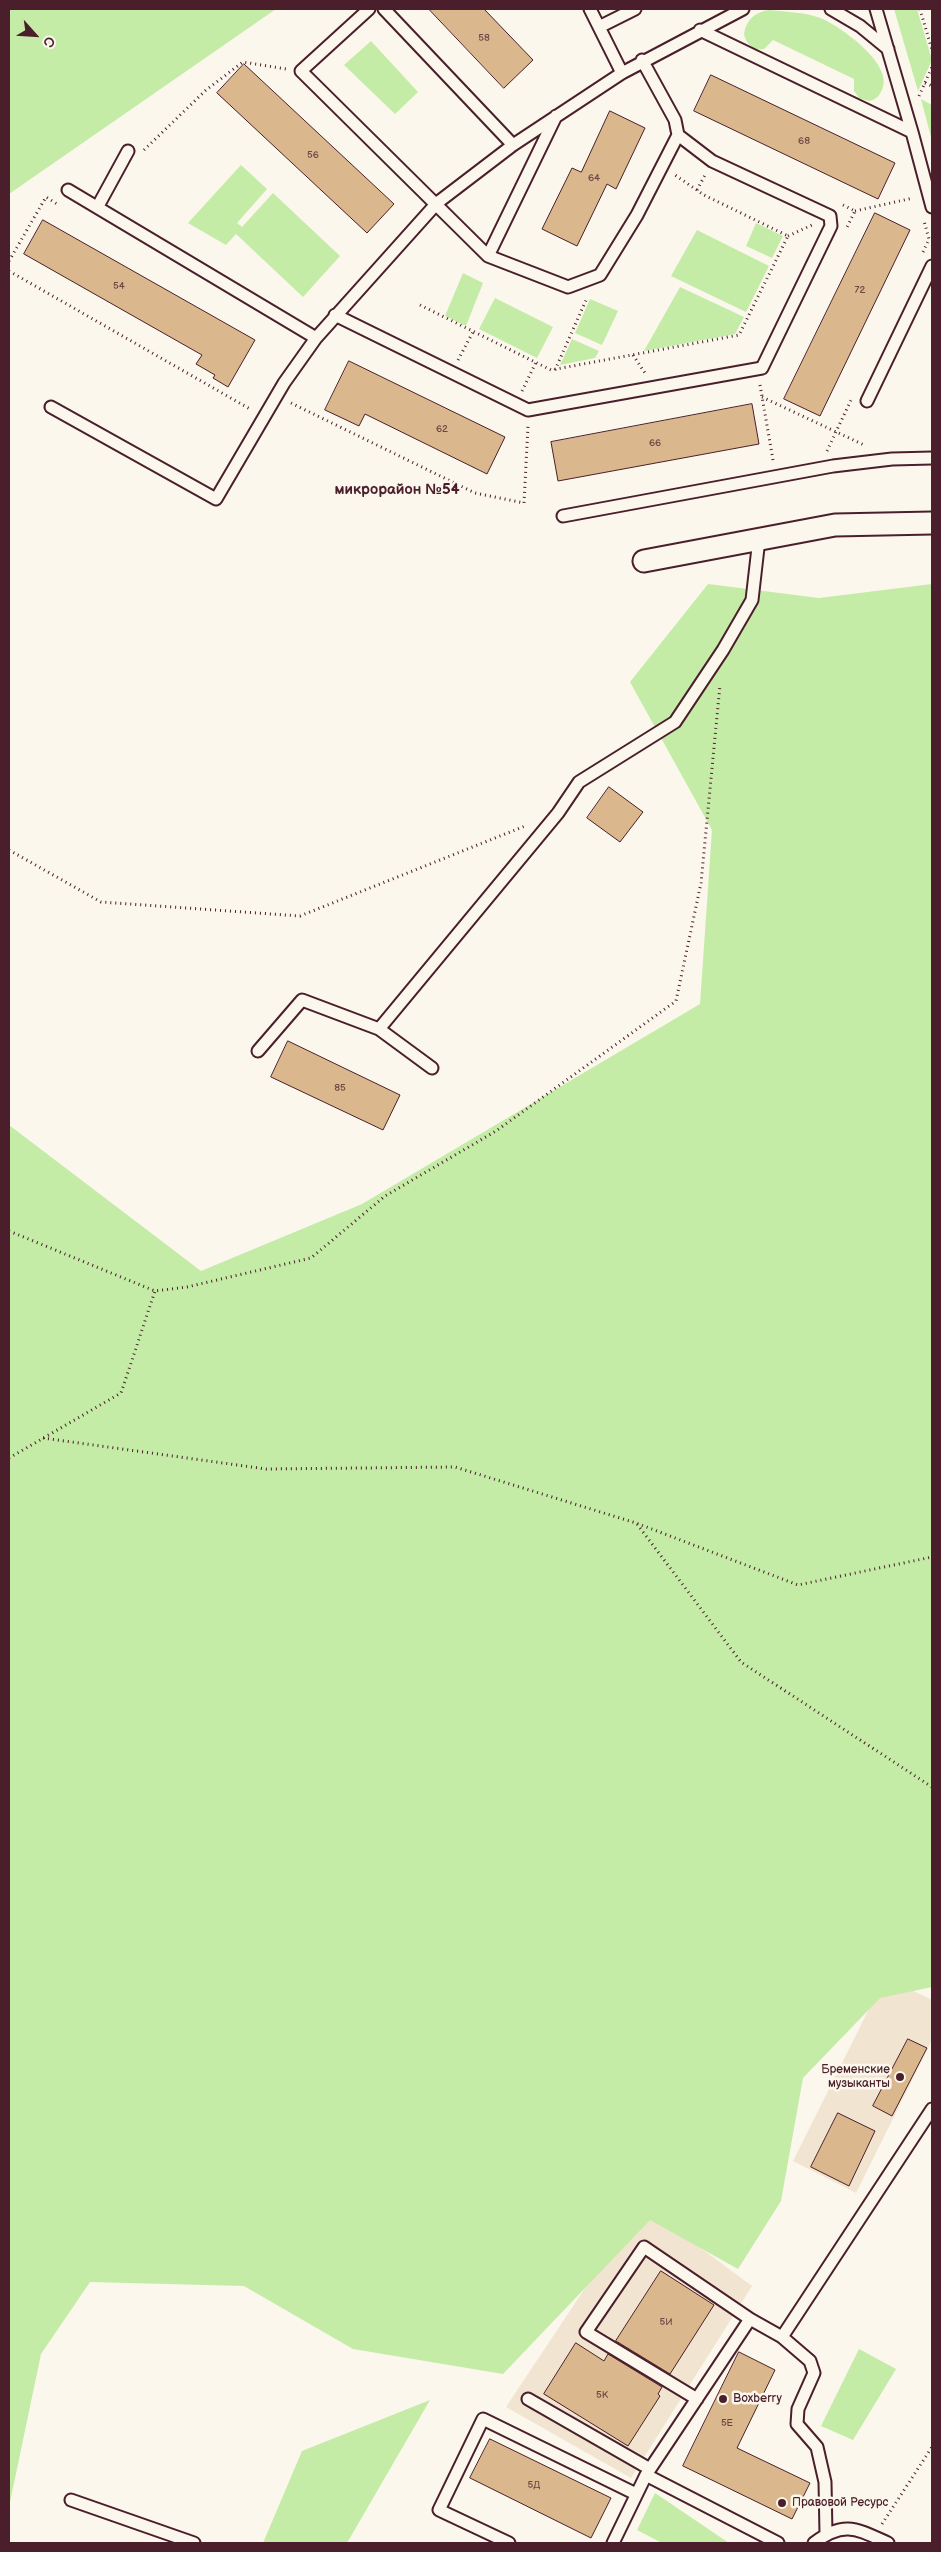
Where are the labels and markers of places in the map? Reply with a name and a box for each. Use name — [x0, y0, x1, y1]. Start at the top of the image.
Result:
place label: Бременские музыканты — [821, 2063, 890, 2091]
marker: Бременские музыканты — [894, 2071, 906, 2083]
place label: Boxberry — [733, 2392, 782, 2406]
marker: Boxberry — [717, 2393, 729, 2405]
place label: Правовой Ресурс — [792, 2496, 888, 2510]
marker: Правовой Ресурс — [776, 2497, 788, 2509]

